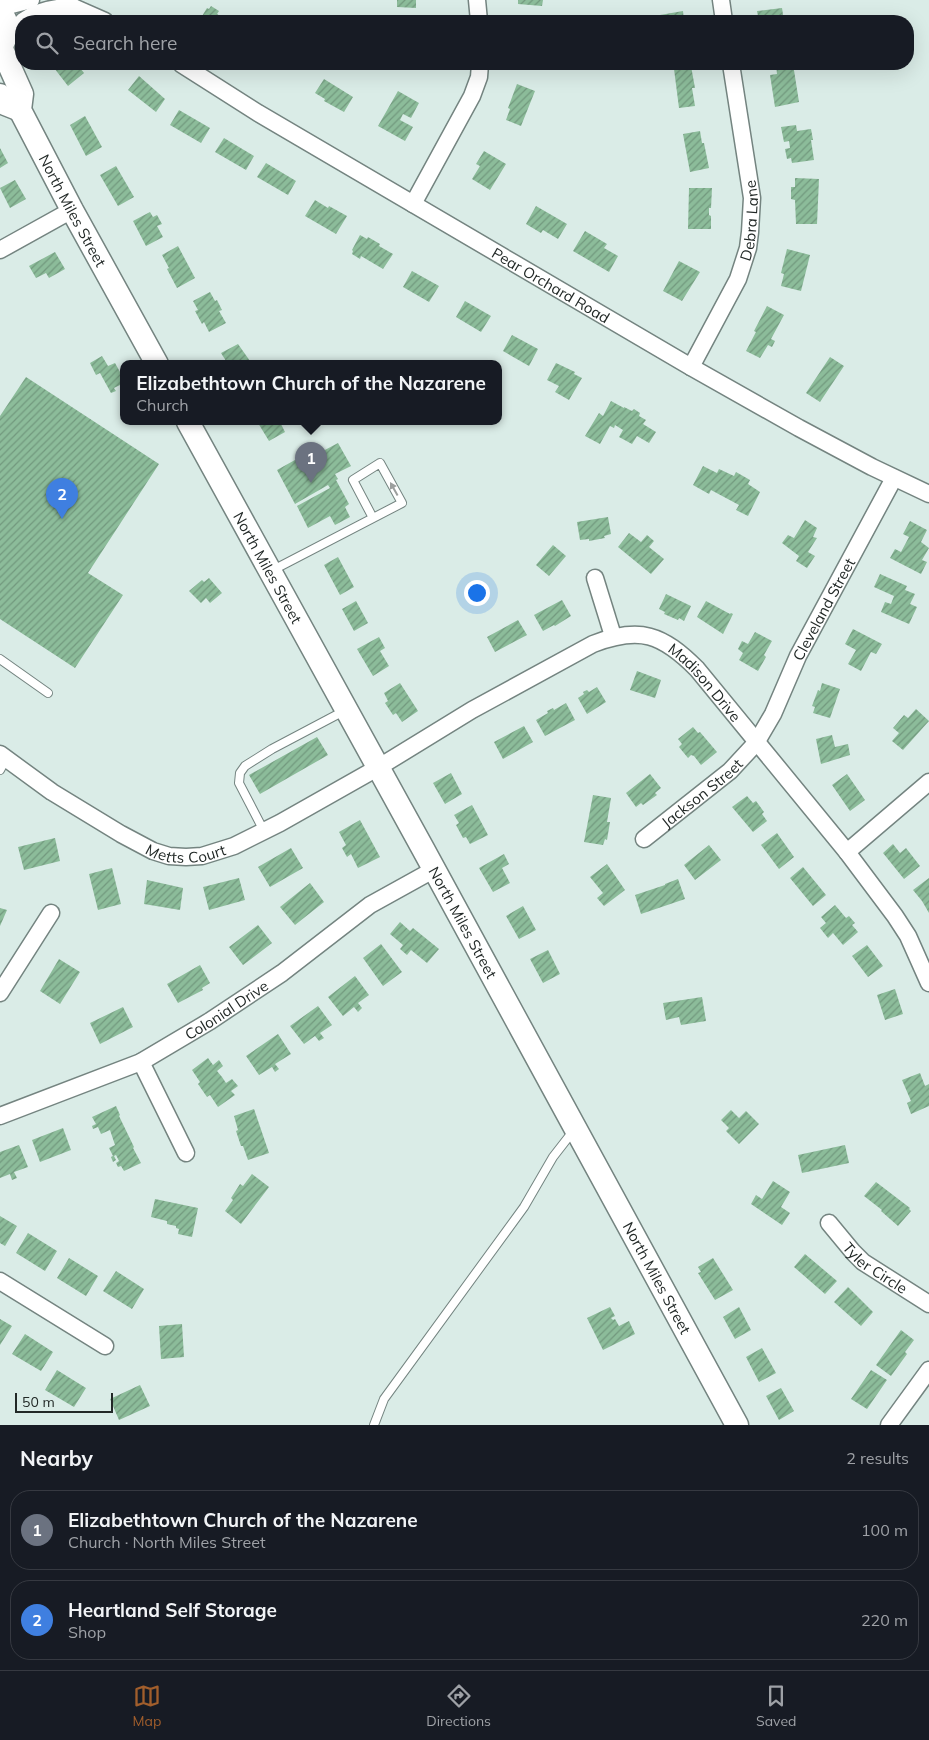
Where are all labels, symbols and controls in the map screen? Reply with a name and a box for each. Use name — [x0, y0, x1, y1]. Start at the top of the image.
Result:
search box — [15, 15, 914, 70]
icon: search — [33, 29, 61, 57]
text: Search here — [73, 31, 177, 55]
street label: North Miles Street — [35, 151, 111, 270]
street label: Debra Lane — [735, 179, 762, 263]
street label: Pear Orchard Road — [489, 243, 613, 327]
popup — [120, 360, 502, 425]
text: Elizabethtown Church of the Nazarene — [136, 371, 486, 395]
text: Church — [136, 395, 189, 415]
pin: 1 — [295, 442, 327, 483]
pin: 2 — [46, 478, 78, 519]
one-way arrow — [390, 482, 398, 496]
street label: North Miles Street — [230, 508, 307, 627]
street label: Cleveland Street — [788, 554, 859, 664]
your location — [464, 580, 490, 606]
street label: Madison Drive — [665, 639, 746, 725]
street label: Jackson Street — [657, 754, 746, 831]
street label: Metts Court — [143, 839, 228, 867]
street label: North Miles Street — [425, 863, 502, 981]
street label: Colonial Drive — [181, 976, 271, 1044]
street label: North Miles Street — [619, 1218, 695, 1337]
street label: Tyler Circle — [839, 1238, 911, 1297]
scale bar — [15, 1390, 112, 1413]
text: 50 m — [22, 1393, 55, 1411]
text: Nearby — [20, 1445, 93, 1471]
text: 2 results — [846, 1448, 909, 1468]
text: Elizabethtown Church of the Nazarene — [68, 1508, 418, 1532]
text: 1 — [32, 1520, 42, 1540]
text: 100 m — [861, 1520, 908, 1540]
text: Church · North Miles Street — [68, 1532, 265, 1552]
text: Heartland Self Storage — [68, 1598, 277, 1622]
text: 2 — [32, 1610, 42, 1630]
text: 220 m — [861, 1610, 908, 1630]
text: Shop — [68, 1622, 106, 1642]
tab: Map — [133, 1682, 161, 1730]
tab: Directions — [426, 1682, 491, 1730]
tab: Saved — [756, 1682, 796, 1730]

